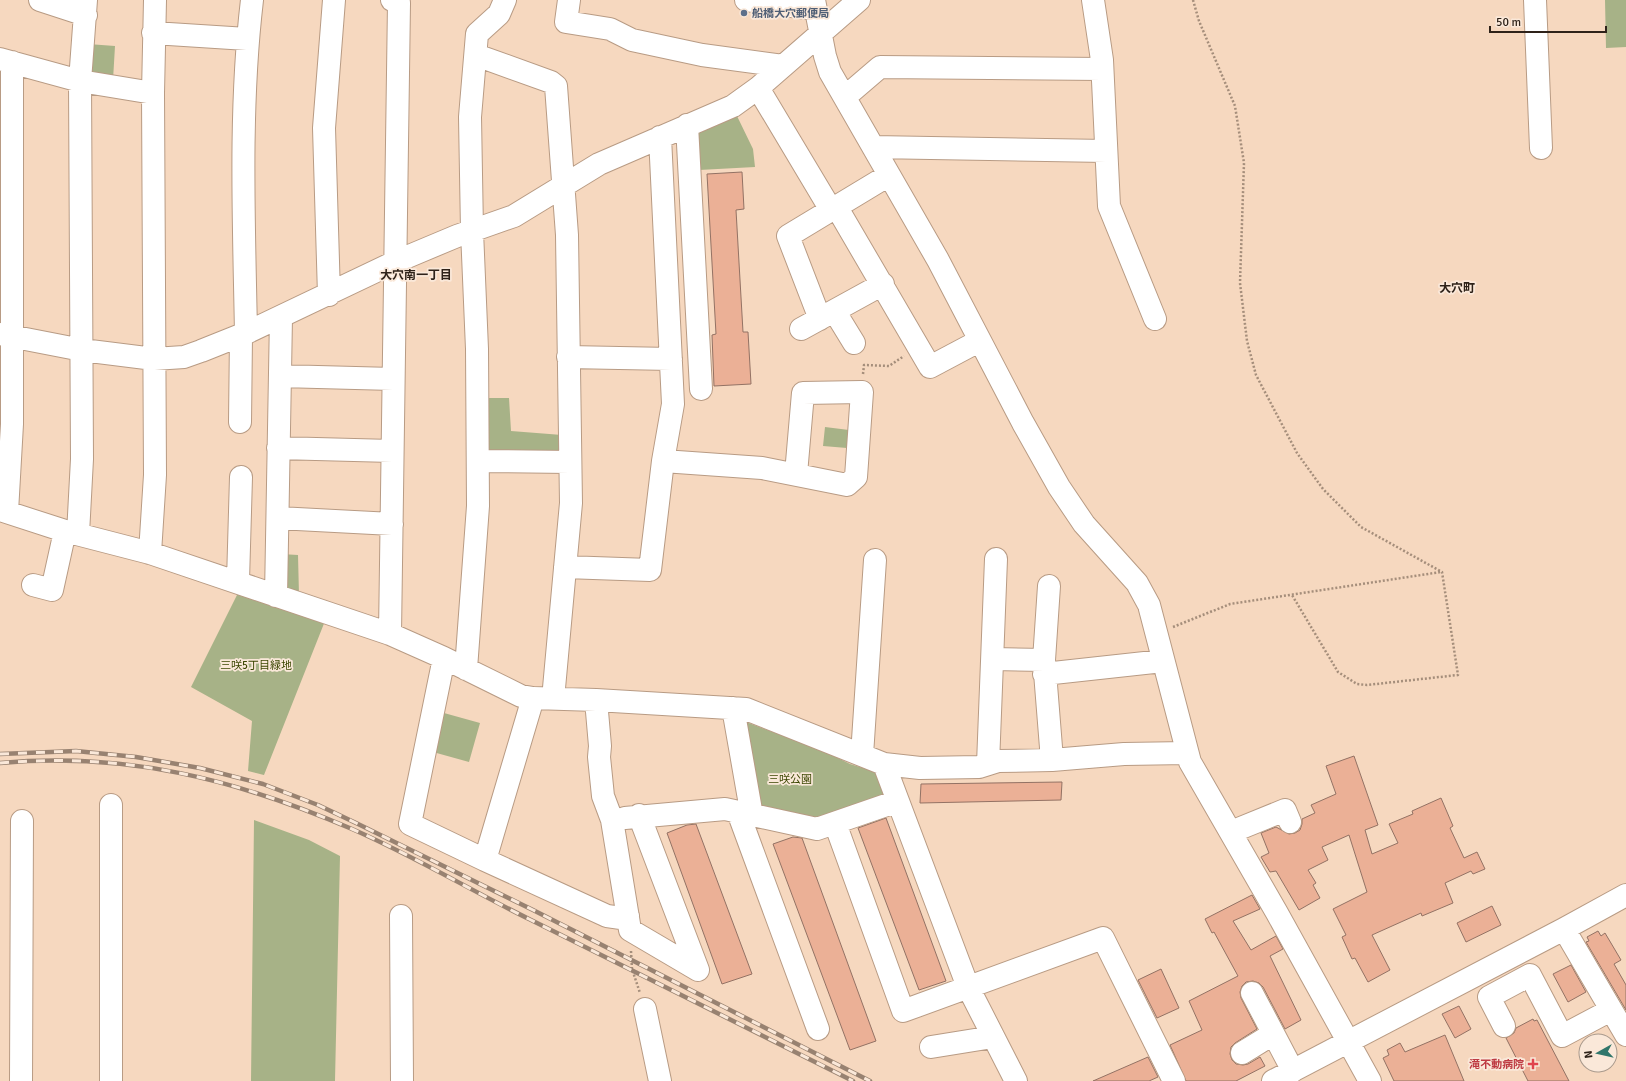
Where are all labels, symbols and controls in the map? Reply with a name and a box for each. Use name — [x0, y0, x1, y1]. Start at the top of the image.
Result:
place label: 船橋大穴郵便局 — [752, 7, 829, 20]
marker: 船橋大穴郵便局 — [739, 8, 749, 18]
scale bar — [1490, 8, 1606, 34]
text: 50 m — [1496, 15, 1521, 30]
district label: 大穴南一丁目 — [380, 268, 452, 283]
district label: 大穴町 — [1439, 281, 1475, 296]
park label: 三咲5丁目緑地 — [220, 659, 292, 672]
park label: 三咲公園 — [768, 773, 812, 786]
north arrow — [1578, 1033, 1618, 1073]
text: N — [1582, 1050, 1596, 1059]
place label: 滝不動病院 — [1469, 1058, 1524, 1071]
marker: 滝不動病院 — [1527, 1058, 1539, 1070]

